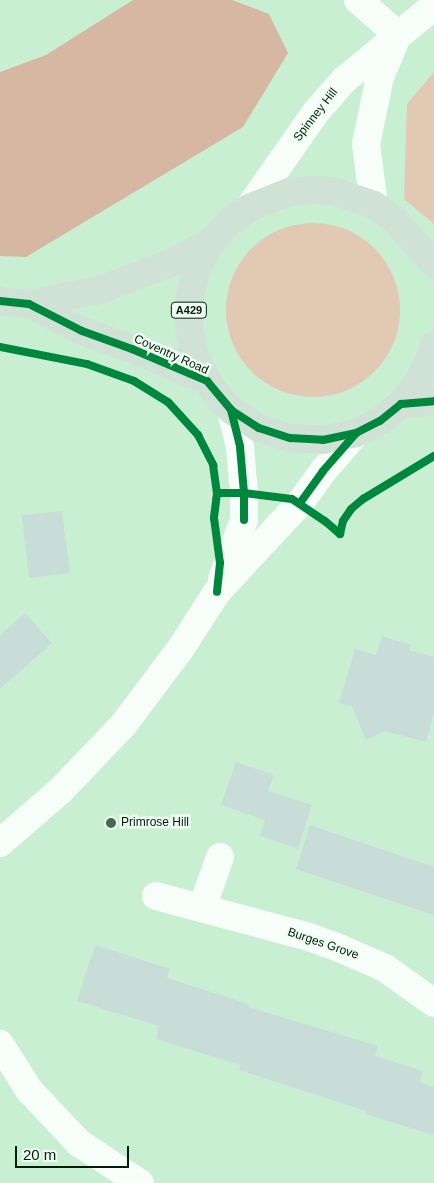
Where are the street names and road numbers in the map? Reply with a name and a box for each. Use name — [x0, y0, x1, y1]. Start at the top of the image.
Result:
street label: Spinney Hill — [291, 86, 341, 144]
road number: A429 — [170, 302, 208, 318]
street label: Coventry Road — [132, 332, 210, 378]
street label: Burges Grove — [286, 925, 360, 963]

